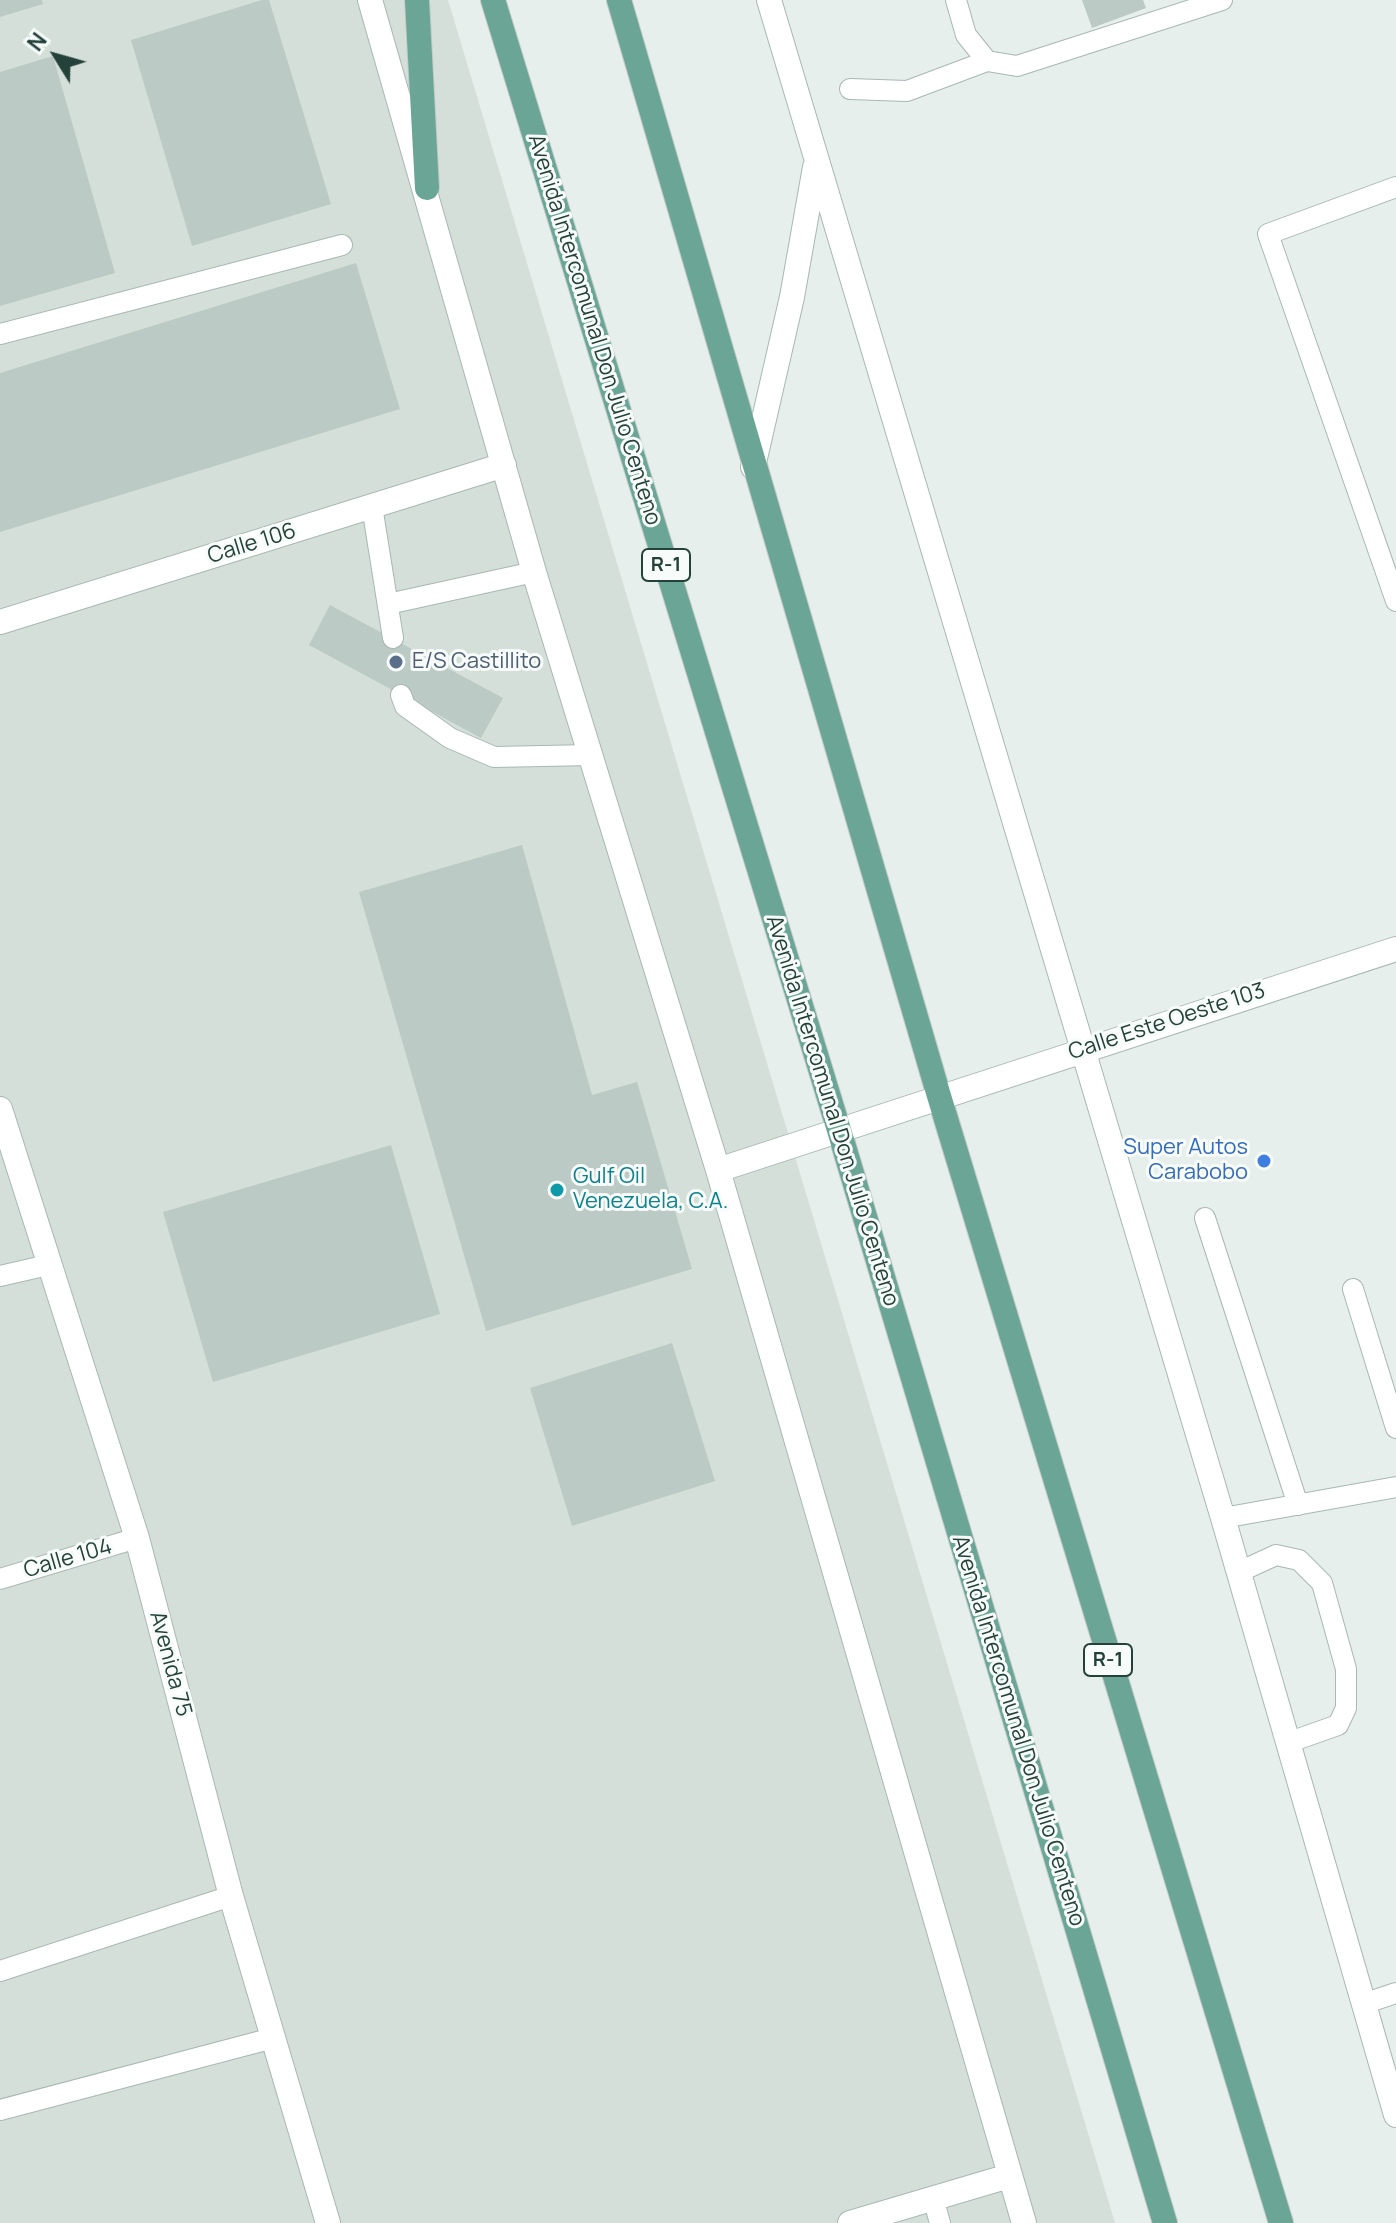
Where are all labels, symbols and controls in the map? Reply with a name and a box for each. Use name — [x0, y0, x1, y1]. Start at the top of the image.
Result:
north arrow — [16, 16, 96, 96]
text: N — [20, 26, 54, 57]
street label: Avenida Intercomunal Don Julio Centeno — [522, 131, 666, 529]
street label: Calle 106 — [205, 518, 299, 570]
road number: R-1 — [642, 549, 690, 581]
place label: E/S Castillito — [412, 649, 541, 675]
marker: E/S Castillito — [387, 653, 405, 671]
street label: Avenida Intercomunal Don Julio Centeno — [760, 912, 904, 1310]
street label: Calle Este Oeste 103 — [1065, 978, 1269, 1066]
place label: Super Autos Carabobo — [1123, 1135, 1248, 1186]
marker: Super Autos Carabobo — [1255, 1152, 1273, 1170]
place label: Gulf Oil Venezuela, C.A. — [573, 1164, 728, 1216]
marker: Gulf Oil Venezuela, C.A. — [548, 1181, 566, 1199]
street label: Avenida Intercomunal Don Julio Centeno — [946, 1532, 1090, 1930]
street label: Calle 104 — [21, 1534, 115, 1584]
street label: Avenida 75 — [143, 1608, 197, 1720]
road number: R-1 — [1084, 1644, 1132, 1676]

